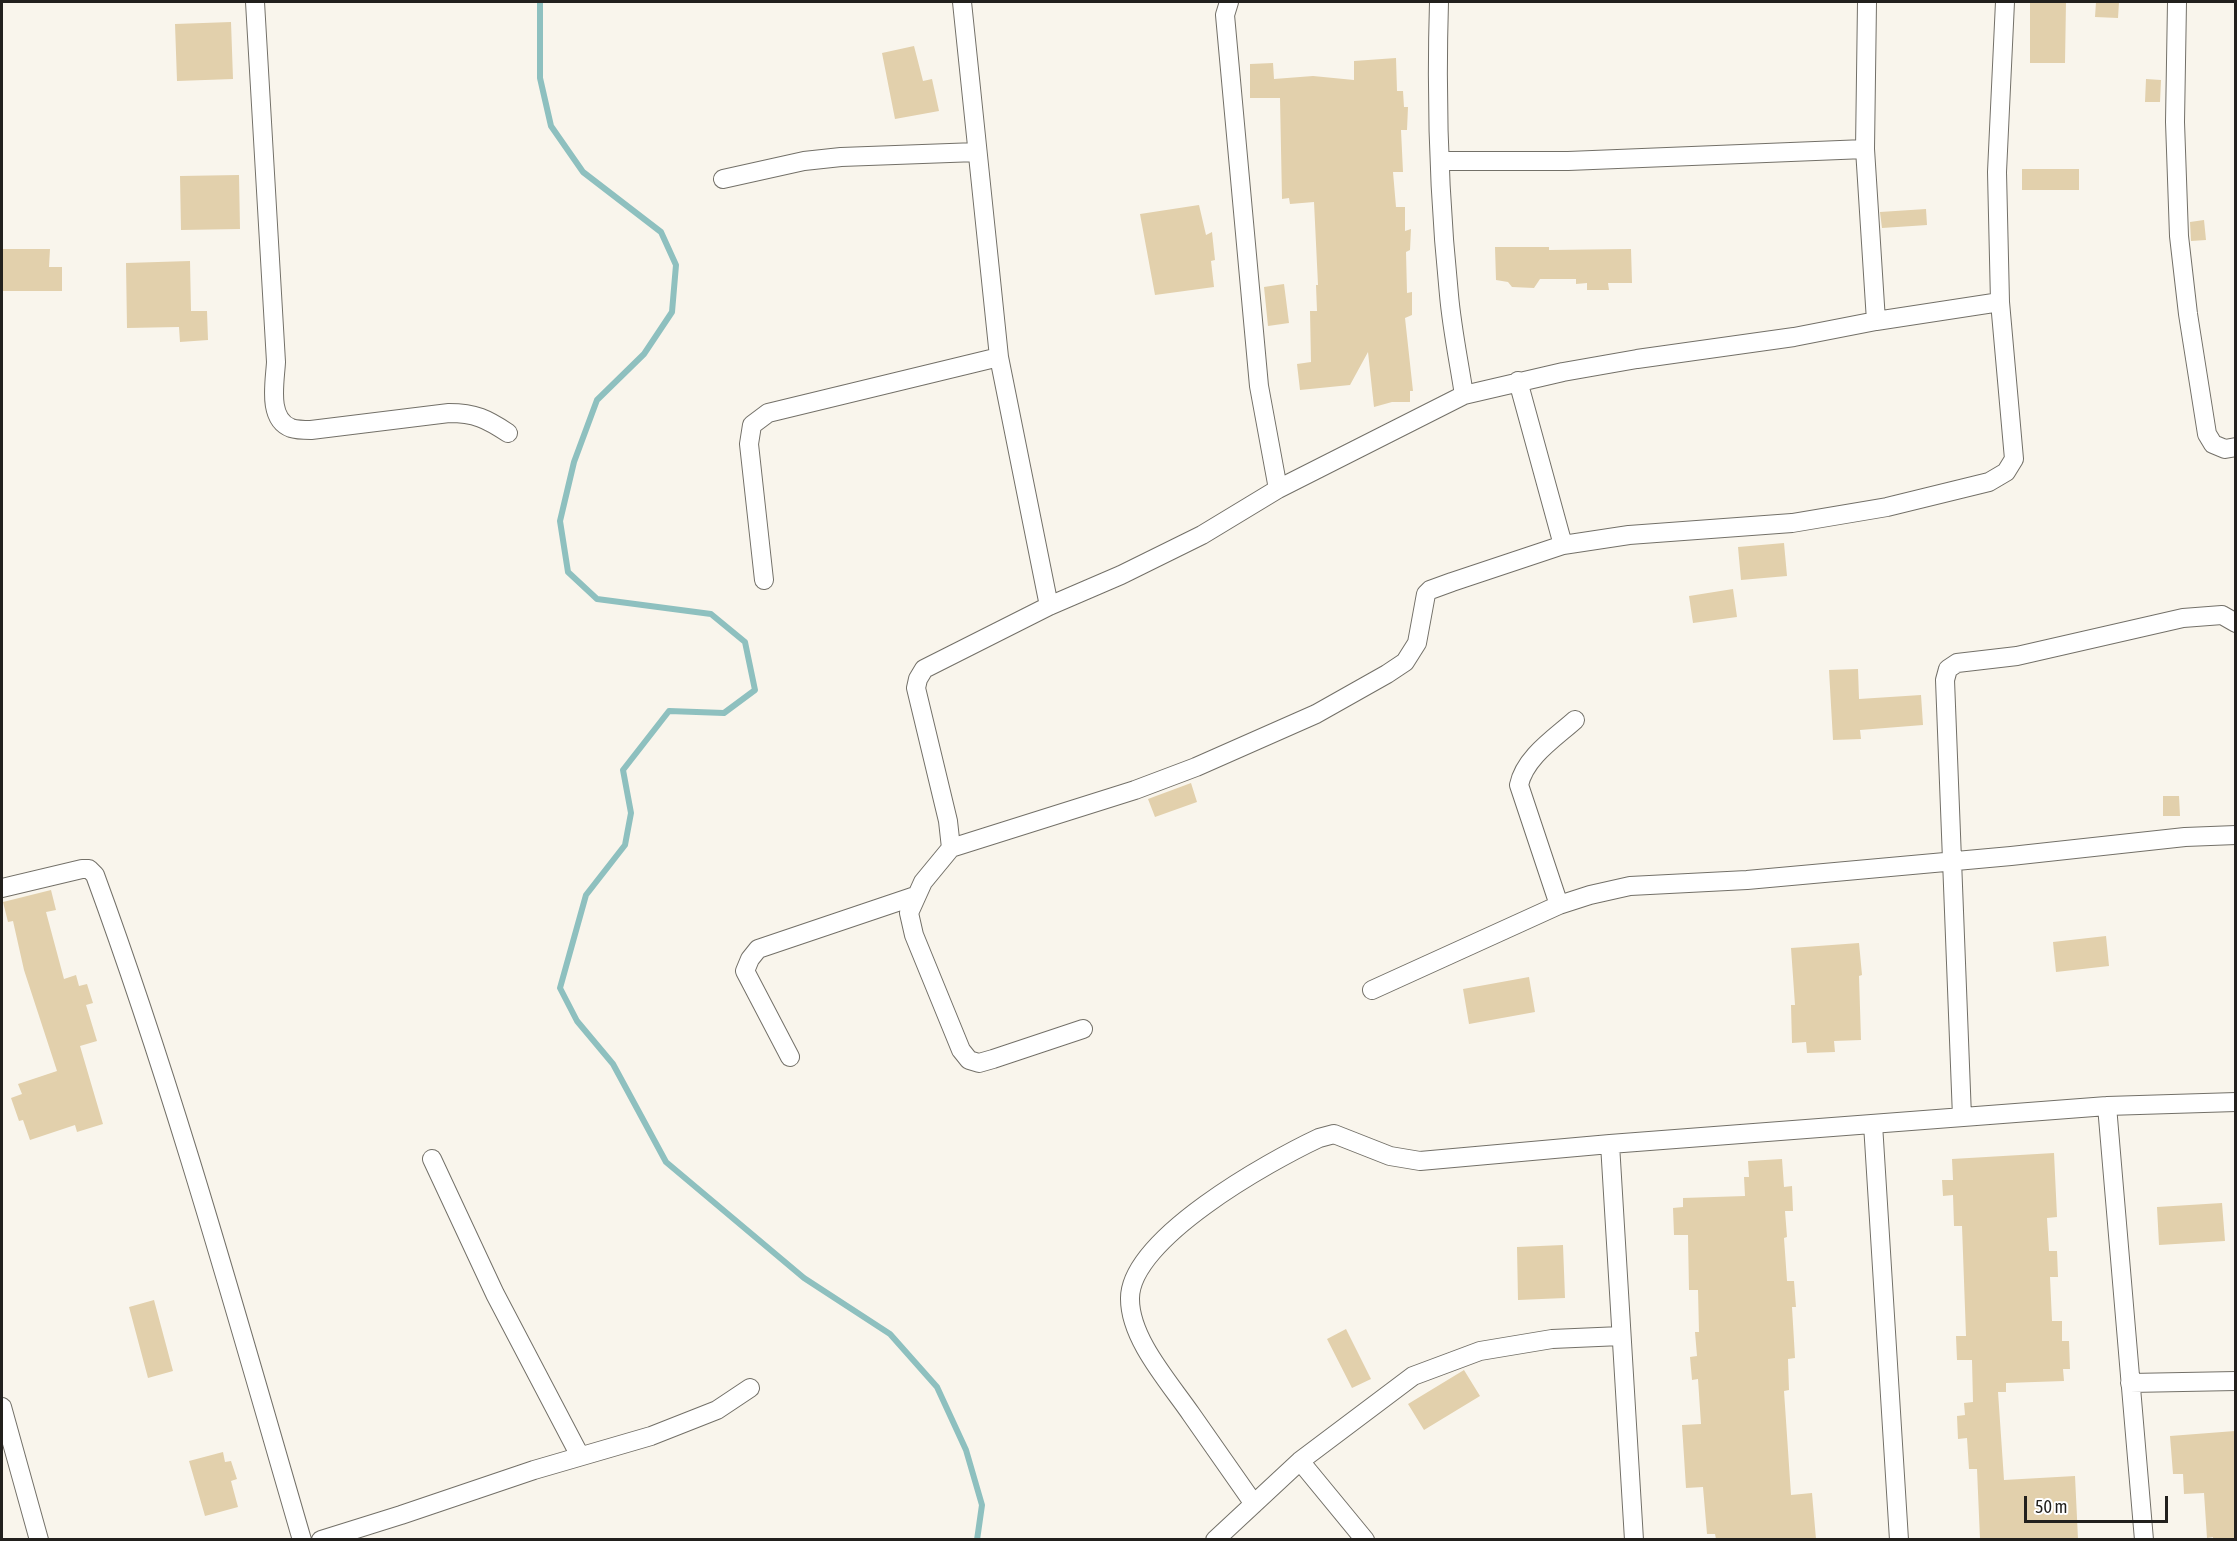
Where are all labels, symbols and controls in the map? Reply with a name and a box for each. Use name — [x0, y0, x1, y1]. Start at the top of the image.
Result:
scale bar — [2027, 1484, 2171, 1522]
text: 50 m — [2035, 1496, 2067, 1517]

